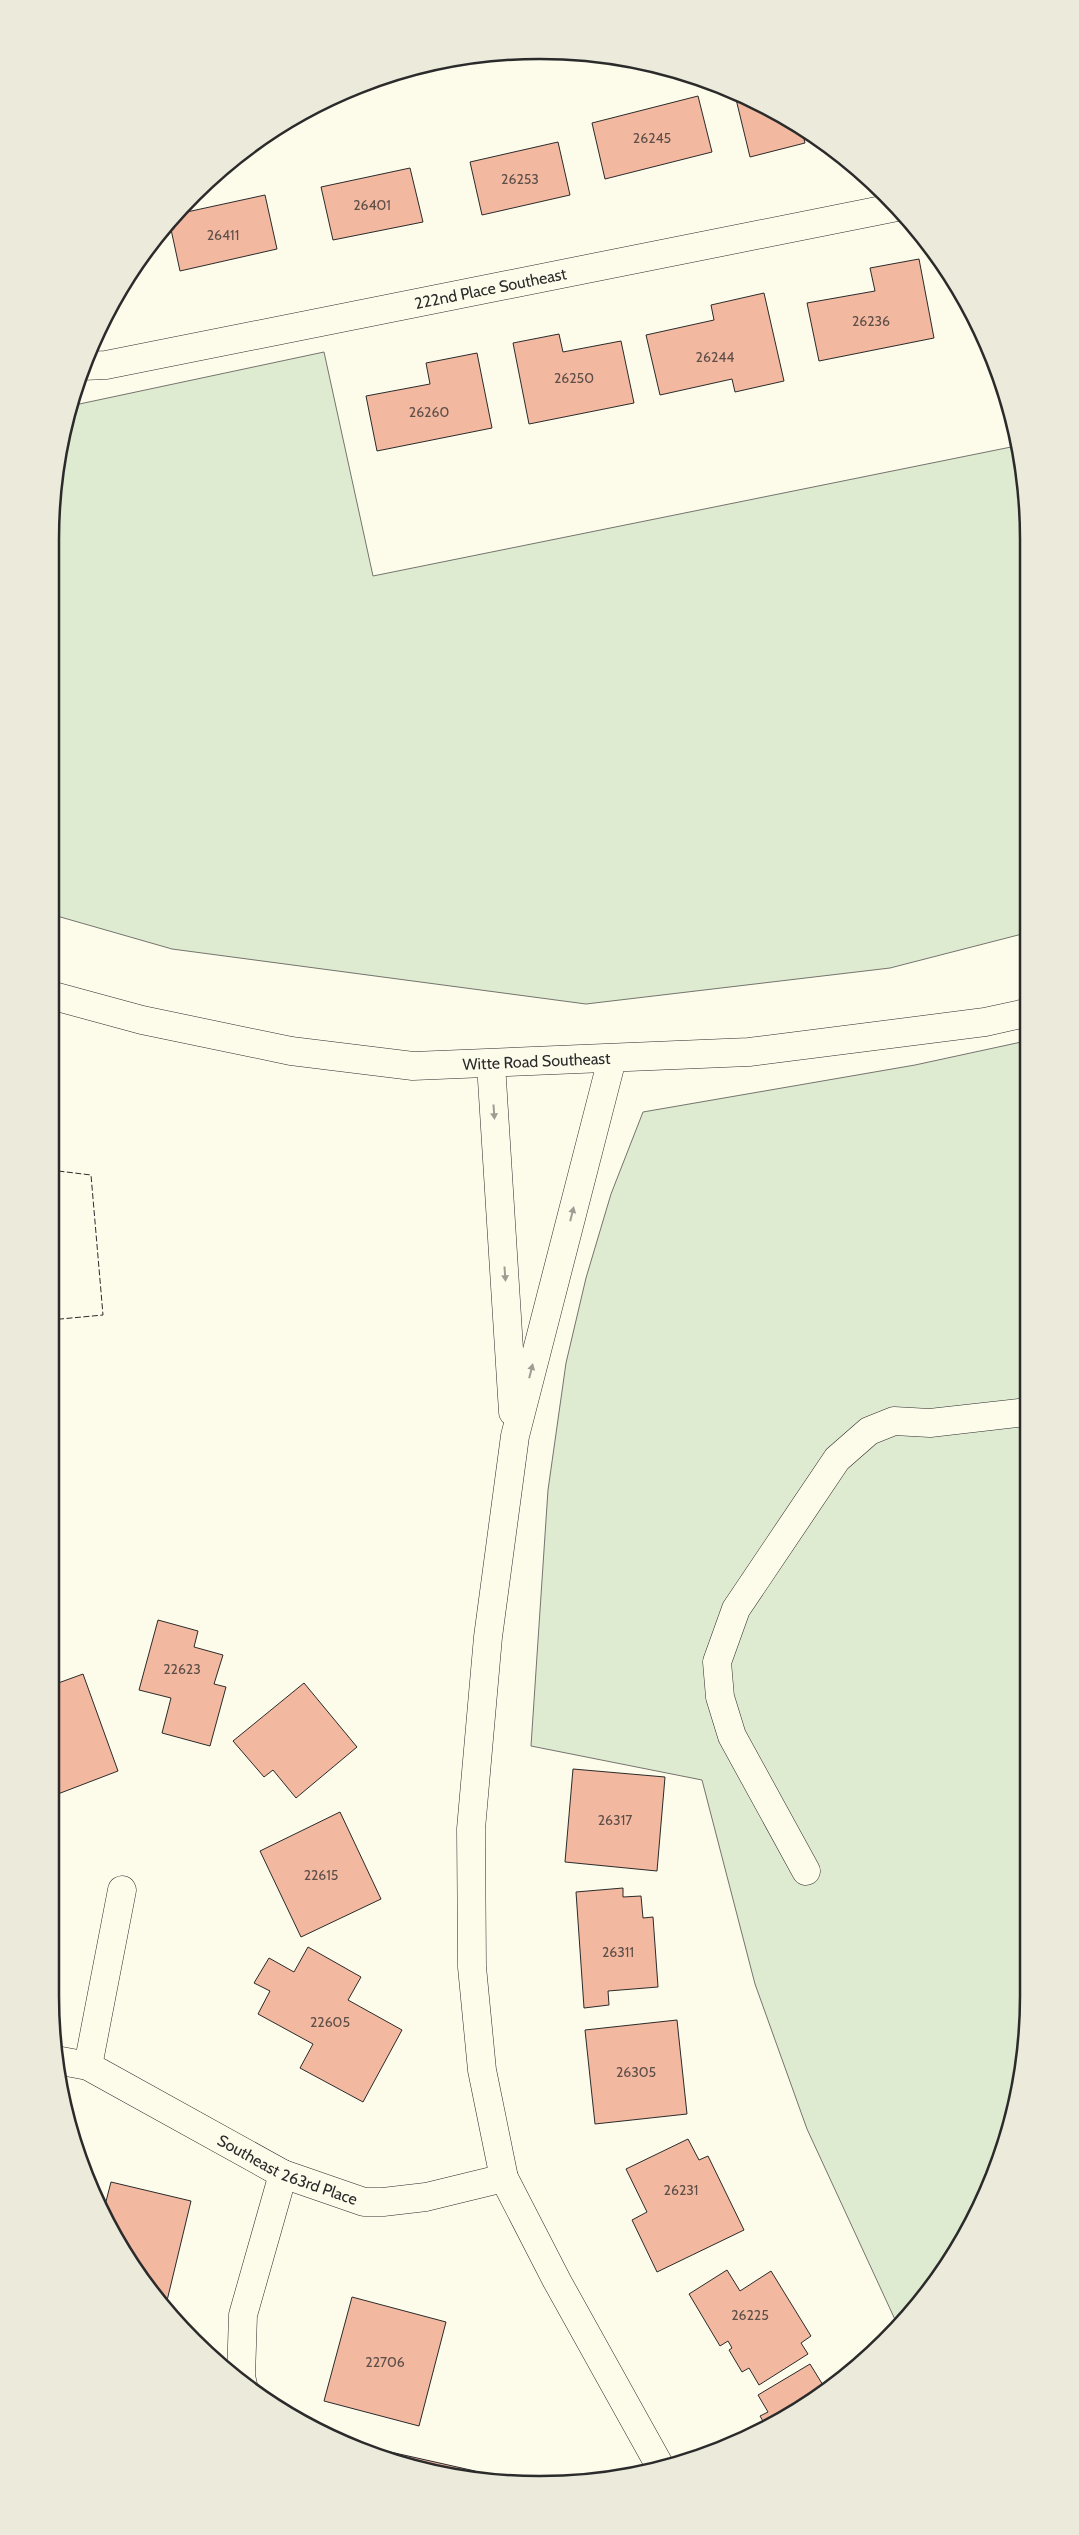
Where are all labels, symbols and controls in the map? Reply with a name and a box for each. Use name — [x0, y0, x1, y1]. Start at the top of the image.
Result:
house number: 26245 — [633, 129, 671, 147]
house number: 26253 — [501, 170, 539, 188]
house number: 26401 — [353, 196, 391, 214]
house number: 26411 — [207, 226, 239, 244]
street label: 222nd Place Southeast — [413, 264, 569, 313]
house number: 26236 — [852, 312, 890, 330]
house number: 26244 — [696, 348, 734, 366]
house number: 26250 — [554, 369, 594, 387]
house number: 26260 — [409, 403, 449, 421]
street label: Witte Road Southeast — [462, 1049, 611, 1074]
one-way arrow — [491, 1105, 499, 1121]
one-way arrow — [568, 1206, 576, 1222]
one-way arrow — [501, 1267, 509, 1283]
one-way arrow — [528, 1364, 536, 1379]
house number: 22623 — [163, 1660, 201, 1678]
house number: 26317 — [598, 1811, 632, 1829]
house number: 22615 — [304, 1866, 338, 1884]
house number: 26311 — [602, 1943, 634, 1961]
house number: 22605 — [310, 2013, 350, 2031]
house number: 26305 — [616, 2063, 656, 2081]
street label: Southeast 263rd Place — [214, 2131, 360, 2209]
house number: 26231 — [664, 2181, 698, 2199]
house number: 26225 — [731, 2306, 769, 2324]
house number: 22706 — [365, 2353, 405, 2371]

